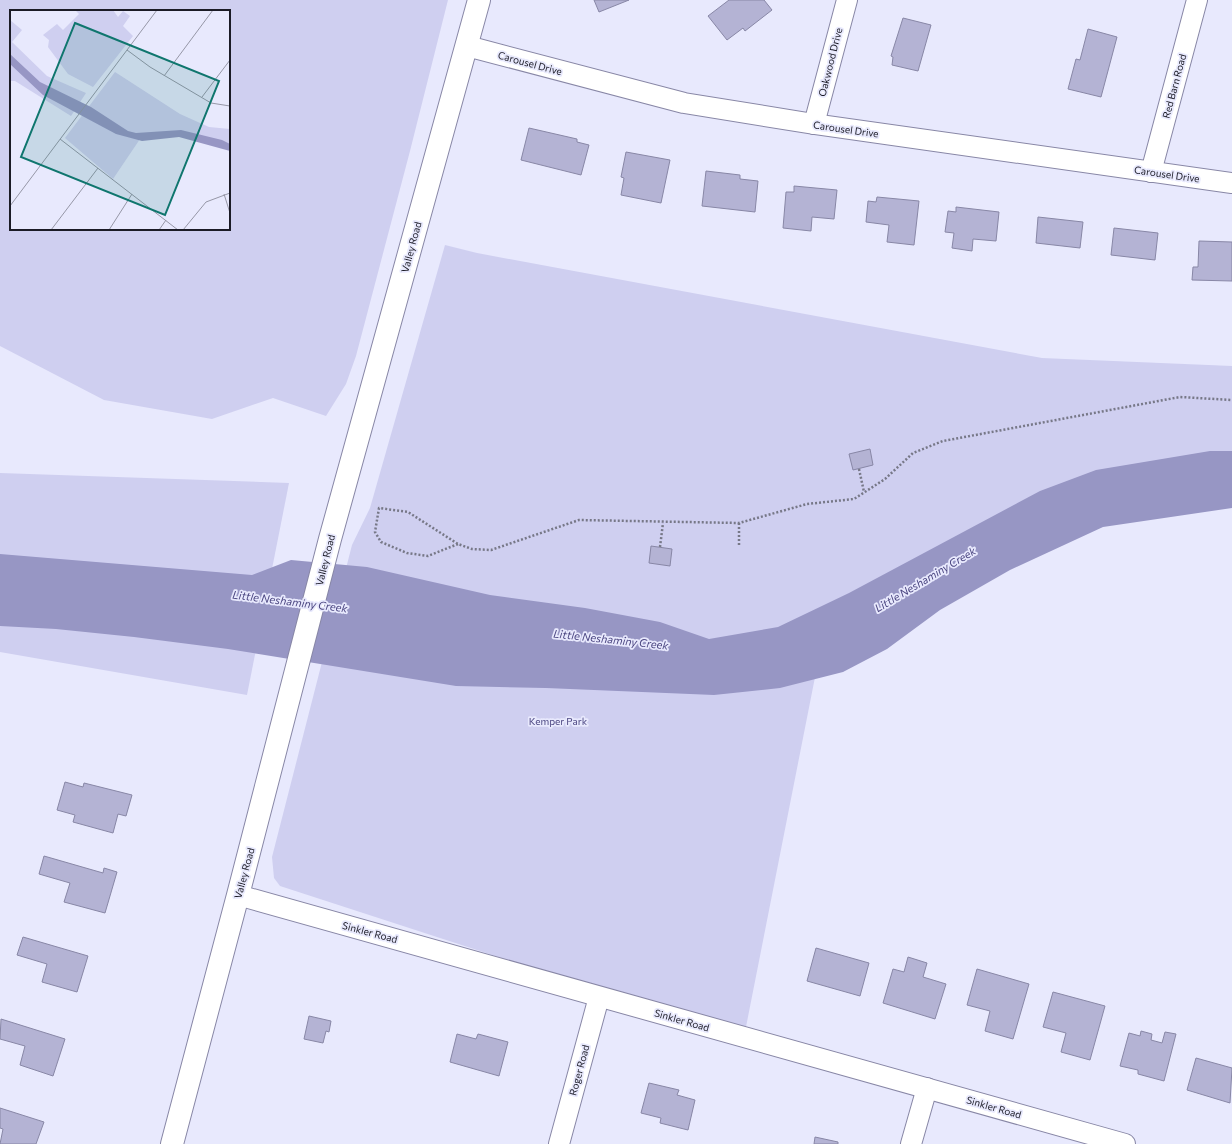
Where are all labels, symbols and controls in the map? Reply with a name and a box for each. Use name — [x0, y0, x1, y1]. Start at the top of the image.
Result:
inset map — [10, 10, 230, 230]
street label: Oakwood Drive — [816, 26, 844, 98]
street label: Carousel Drive — [497, 49, 563, 77]
street label: Red Barn Road — [1160, 52, 1188, 119]
street label: Carousel Drive — [813, 118, 879, 140]
street label: Carousel Drive — [1134, 163, 1200, 185]
street label: Valley Road — [398, 220, 424, 274]
street label: Valley Road — [313, 533, 337, 587]
water label: Little Neshaminy Creek — [872, 543, 979, 614]
water label: Little Neshaminy Creek — [232, 588, 349, 615]
water label: Little Neshaminy Creek — [553, 626, 670, 652]
park label: Kemper Park — [529, 715, 588, 727]
street label: Valley Road — [231, 846, 257, 900]
street label: Sinkler Road — [341, 919, 399, 945]
street label: Sinkler Road — [653, 1006, 711, 1034]
street label: Roger Road — [566, 1043, 592, 1097]
street label: Sinkler Road — [965, 1093, 1023, 1121]

